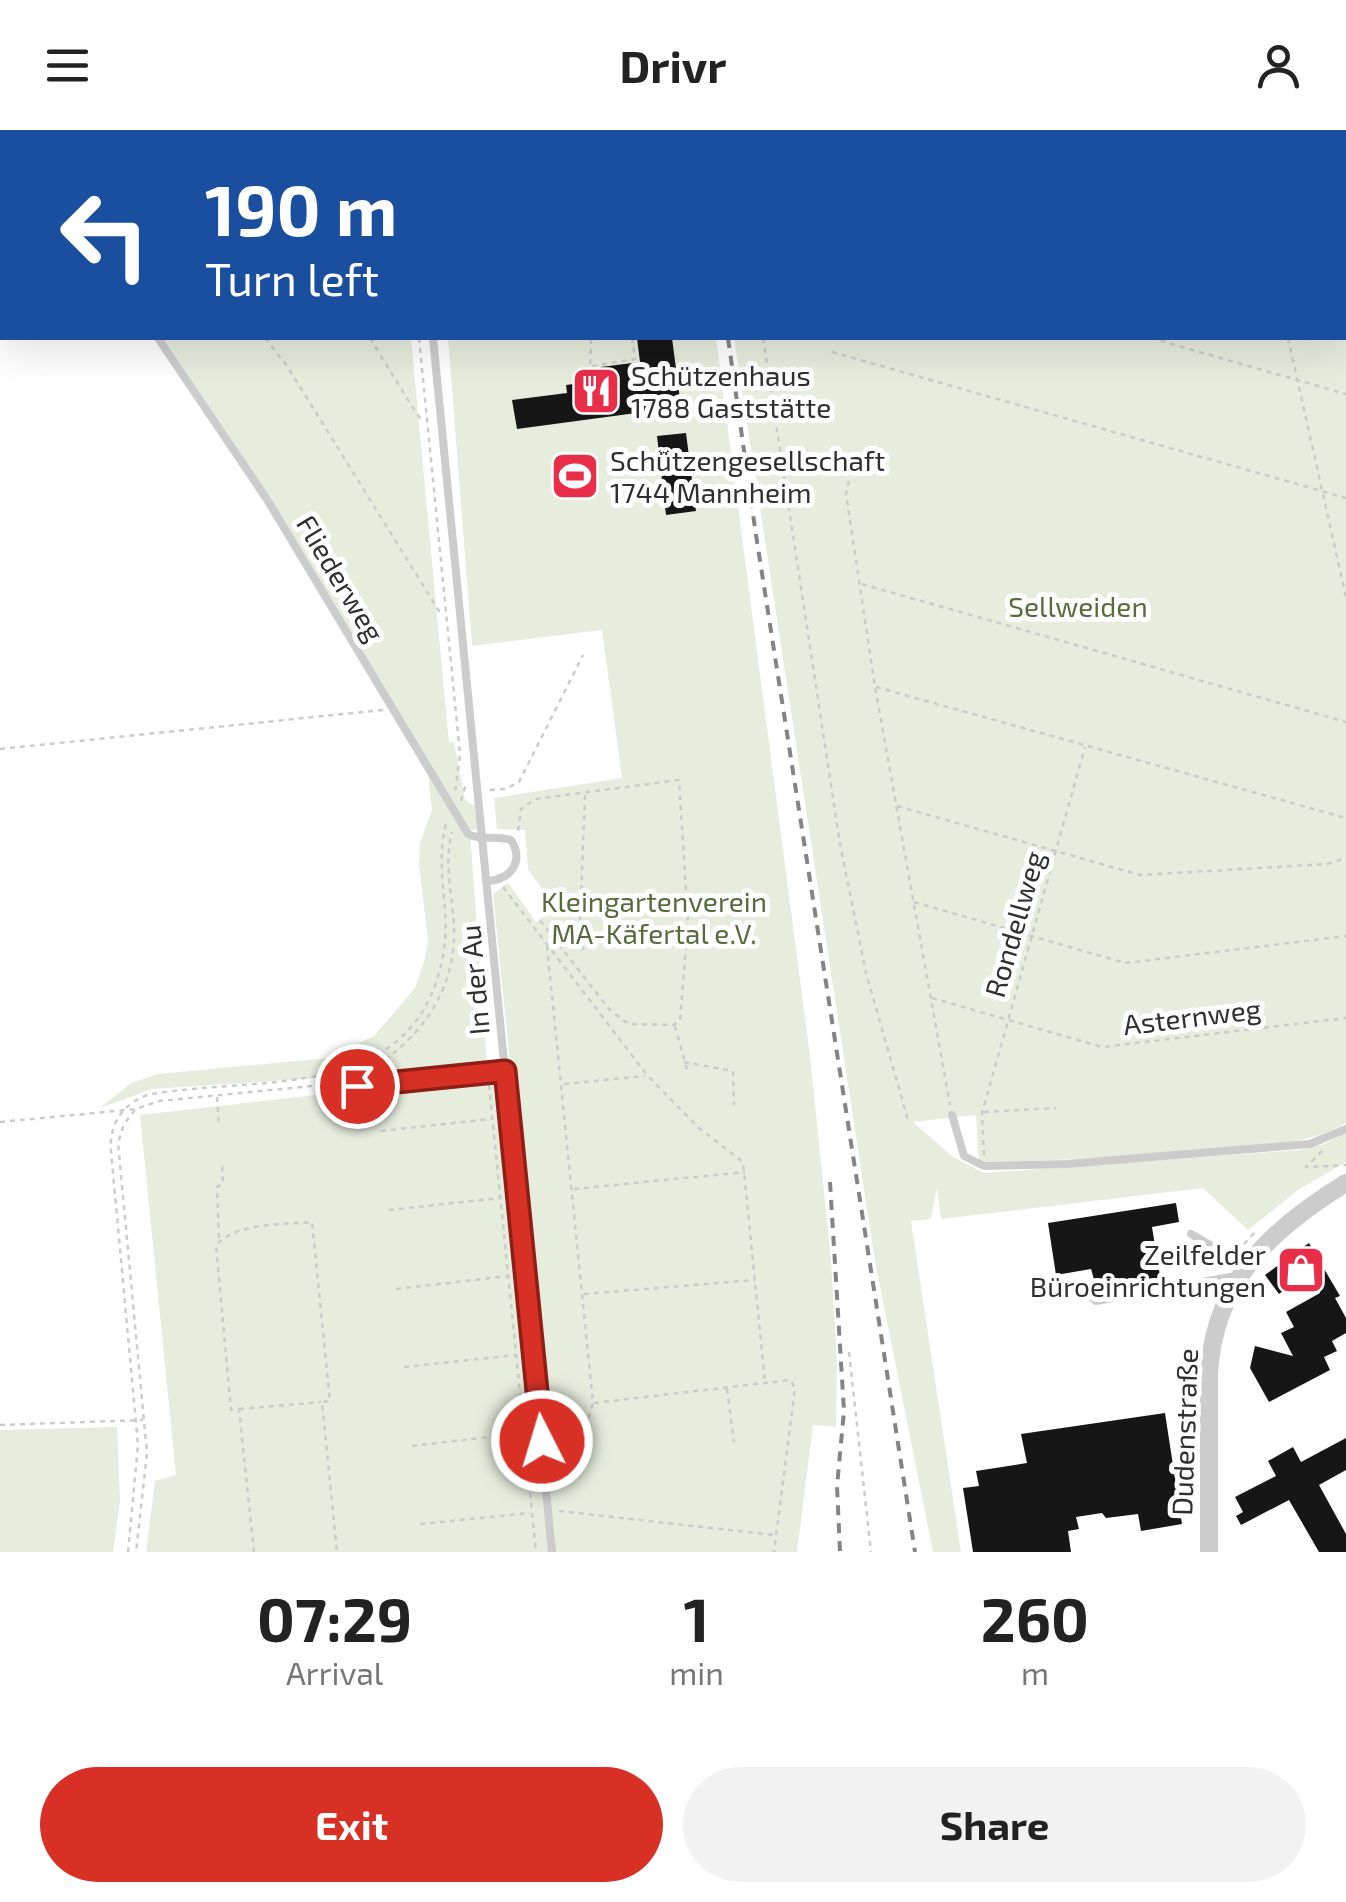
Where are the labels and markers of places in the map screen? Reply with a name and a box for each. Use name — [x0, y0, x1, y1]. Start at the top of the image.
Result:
place label: Schützenhaus 1788 Gaststätte — [631, 358, 831, 424]
restaurant icon: Schützenhaus 1788 Gaststätte — [570, 365, 622, 417]
place label: Schützengesellschaft 1744 Mannheim — [610, 443, 885, 509]
sports icon: Schützengesellschaft 1744 Mannheim — [549, 450, 601, 502]
pin — [315, 1044, 400, 1129]
place label: Zeilfelder Büroeinrichtungen — [1030, 1237, 1266, 1303]
shop icon: Zeilfelder Büroeinrichtungen — [1275, 1244, 1327, 1296]

